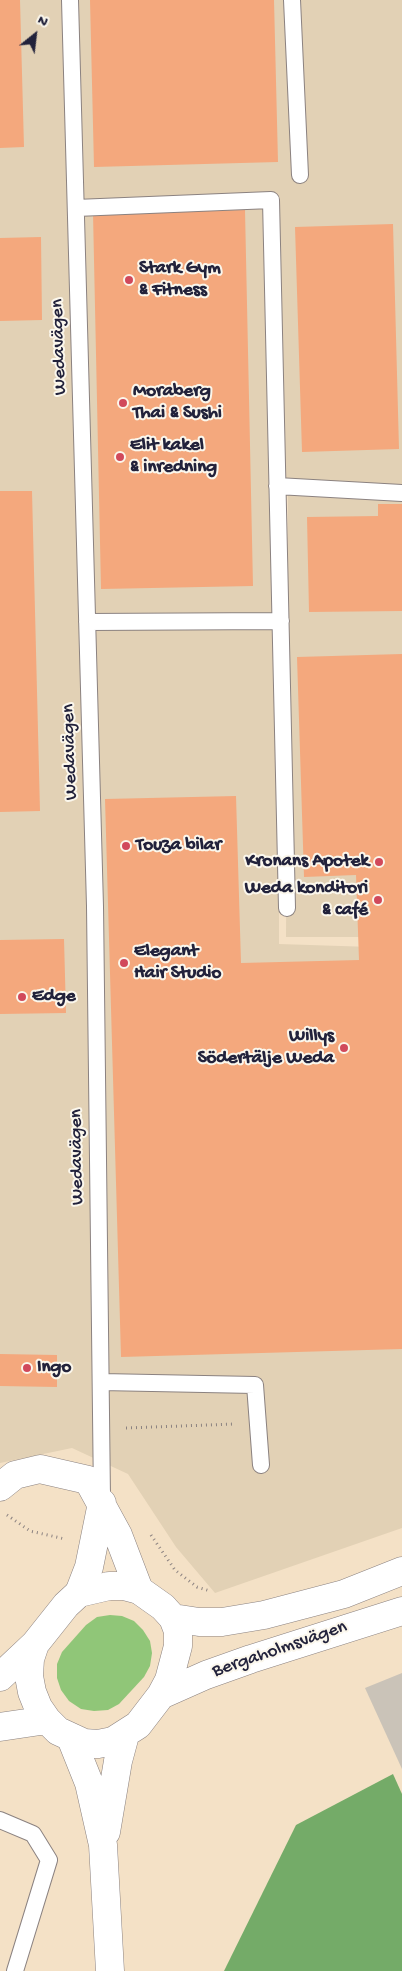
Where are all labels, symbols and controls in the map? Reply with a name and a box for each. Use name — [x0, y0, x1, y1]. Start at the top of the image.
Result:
north arrow — [10, 10, 60, 60]
text: N — [34, 12, 51, 31]
place label: Stark Gym & Fitness — [139, 258, 221, 302]
marker: Stark Gym & Fitness — [123, 274, 135, 286]
street label: Wedavägen — [47, 299, 73, 395]
place label: Moraberg Thai & Sushi — [133, 381, 222, 425]
marker: Moraberg Thai & Sushi — [117, 397, 129, 409]
place label: Elit kakel & inredning — [130, 435, 217, 479]
marker: Elit kakel & inredning — [114, 451, 126, 463]
street label: Wedavägen — [58, 704, 84, 800]
place label: Touza bilar — [136, 835, 221, 857]
marker: Touza bilar — [120, 840, 132, 852]
place label: Kronans Apotek — [245, 851, 369, 873]
marker: Kronans Apotek — [373, 856, 385, 868]
place label: Weda konditori & café — [245, 878, 368, 922]
marker: Weda konditori & café — [372, 894, 384, 906]
place label: Elegant Hair Studio — [134, 941, 221, 985]
marker: Elegant Hair Studio — [118, 957, 130, 969]
place label: Edge — [32, 986, 76, 1008]
marker: Edge — [16, 991, 28, 1003]
place label: Willys Södertälje Weda — [198, 1026, 334, 1070]
marker: Willys Södertälje Weda — [338, 1042, 350, 1054]
street label: Wedavägen — [66, 1109, 90, 1205]
place label: Ingo — [37, 1357, 71, 1379]
marker: Ingo — [21, 1362, 33, 1374]
street label: Bergaholmsvägen — [210, 1616, 350, 1684]

